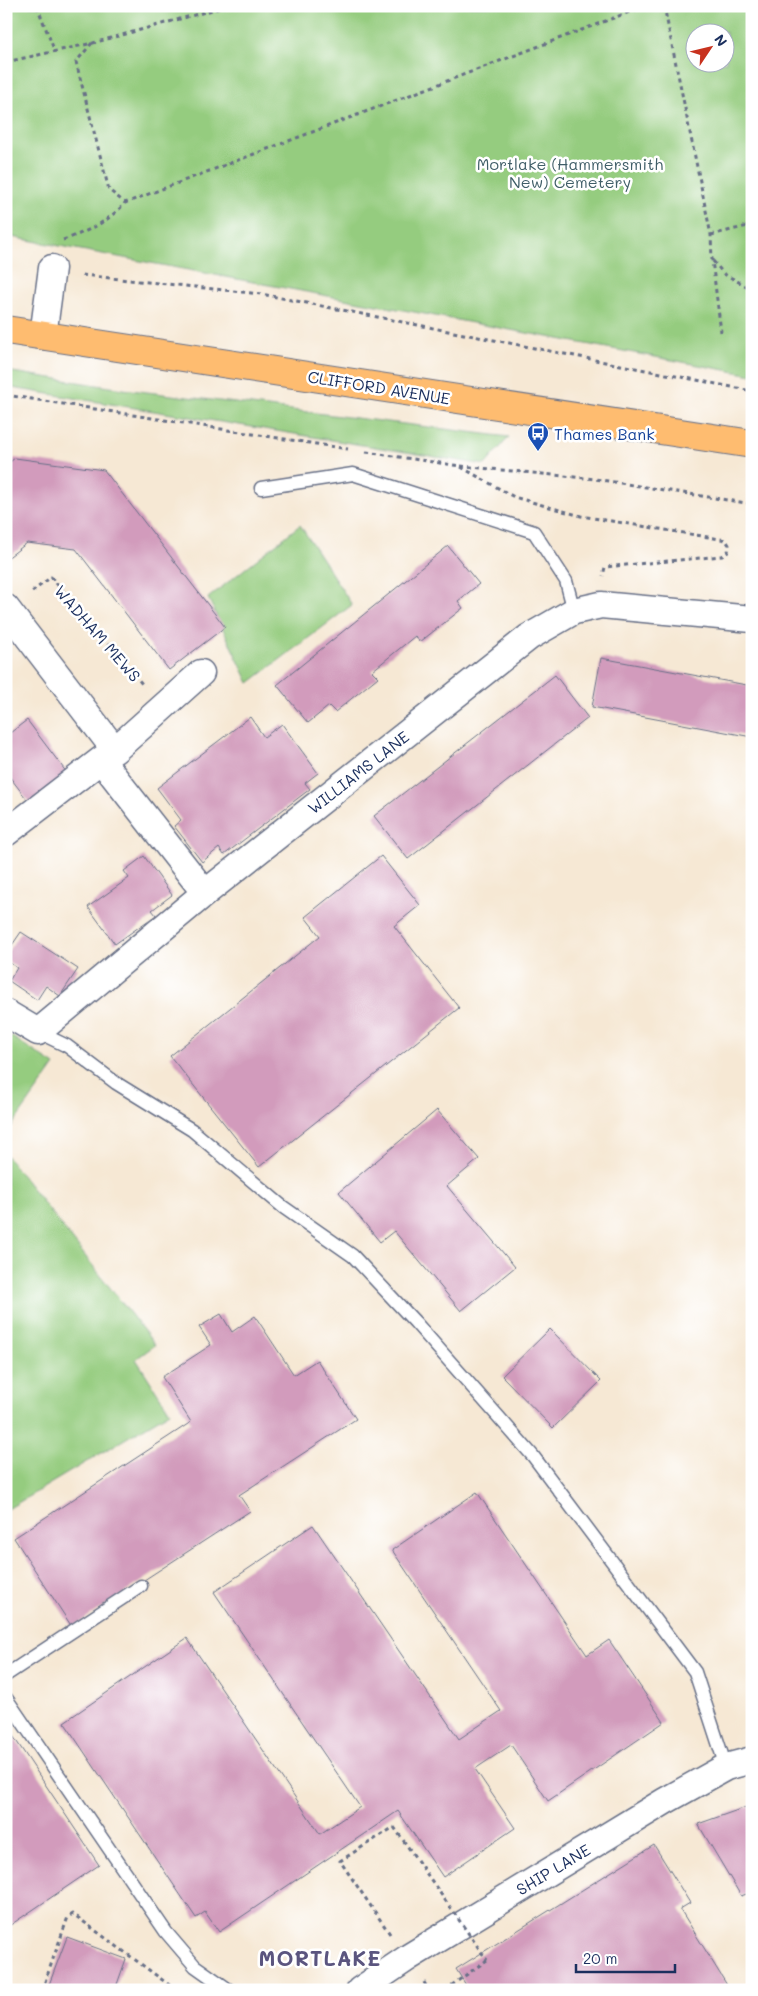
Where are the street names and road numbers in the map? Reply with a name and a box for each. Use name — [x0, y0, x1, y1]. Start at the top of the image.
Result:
street label: CLIFFORD AVENUE — [306, 365, 452, 409]
street label: WADHAM MEWS — [50, 580, 146, 686]
street label: WILLIAMS LANE — [303, 726, 413, 818]
street label: SHIP LANE — [512, 1839, 594, 1899]

